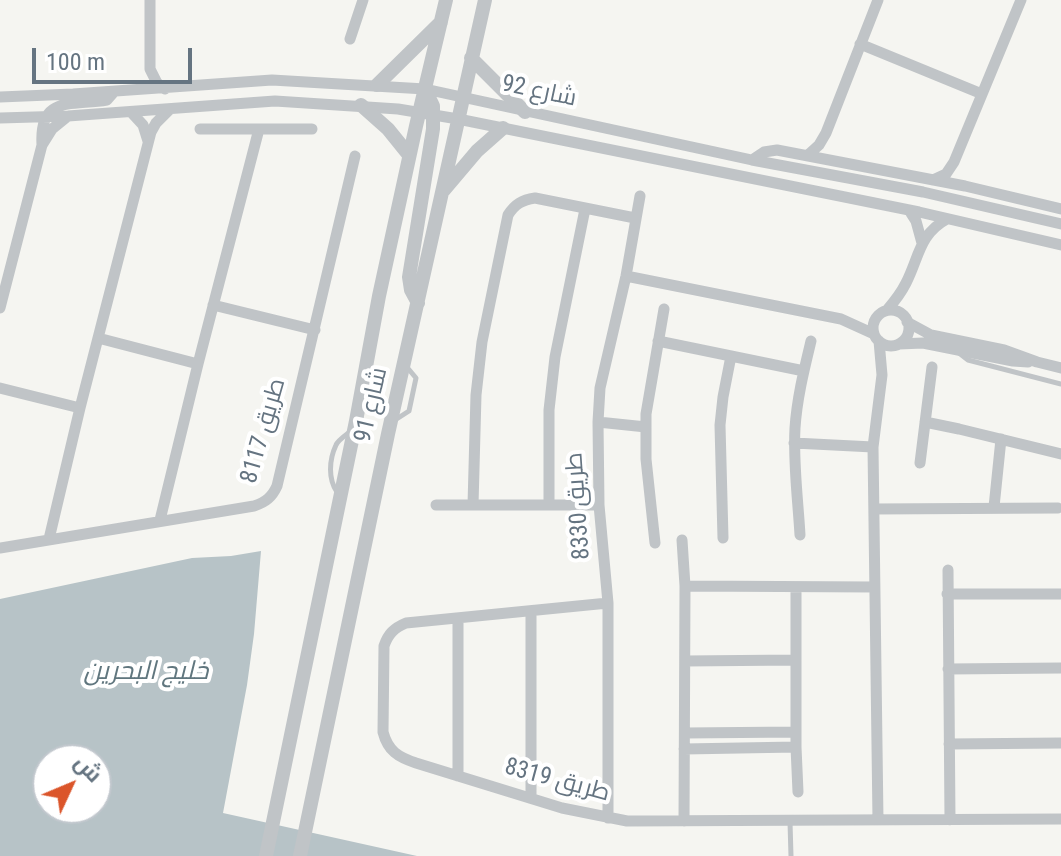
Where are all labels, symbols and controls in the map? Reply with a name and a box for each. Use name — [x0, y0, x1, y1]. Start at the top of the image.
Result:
scale bar — [36, 32, 196, 82]
text: 100 m — [46, 48, 105, 76]
street label: شارع 92 — [499, 70, 579, 114]
street label: شارع 91 — [349, 365, 395, 445]
street label: طريق 8117 — [235, 375, 293, 487]
street label: طريق 8330 — [561, 451, 597, 561]
water label: خليج البحرين — [84, 656, 208, 688]
north arrow — [32, 744, 112, 824]
text: ش — [69, 750, 107, 787]
street label: طريق 8319 — [501, 753, 613, 809]

